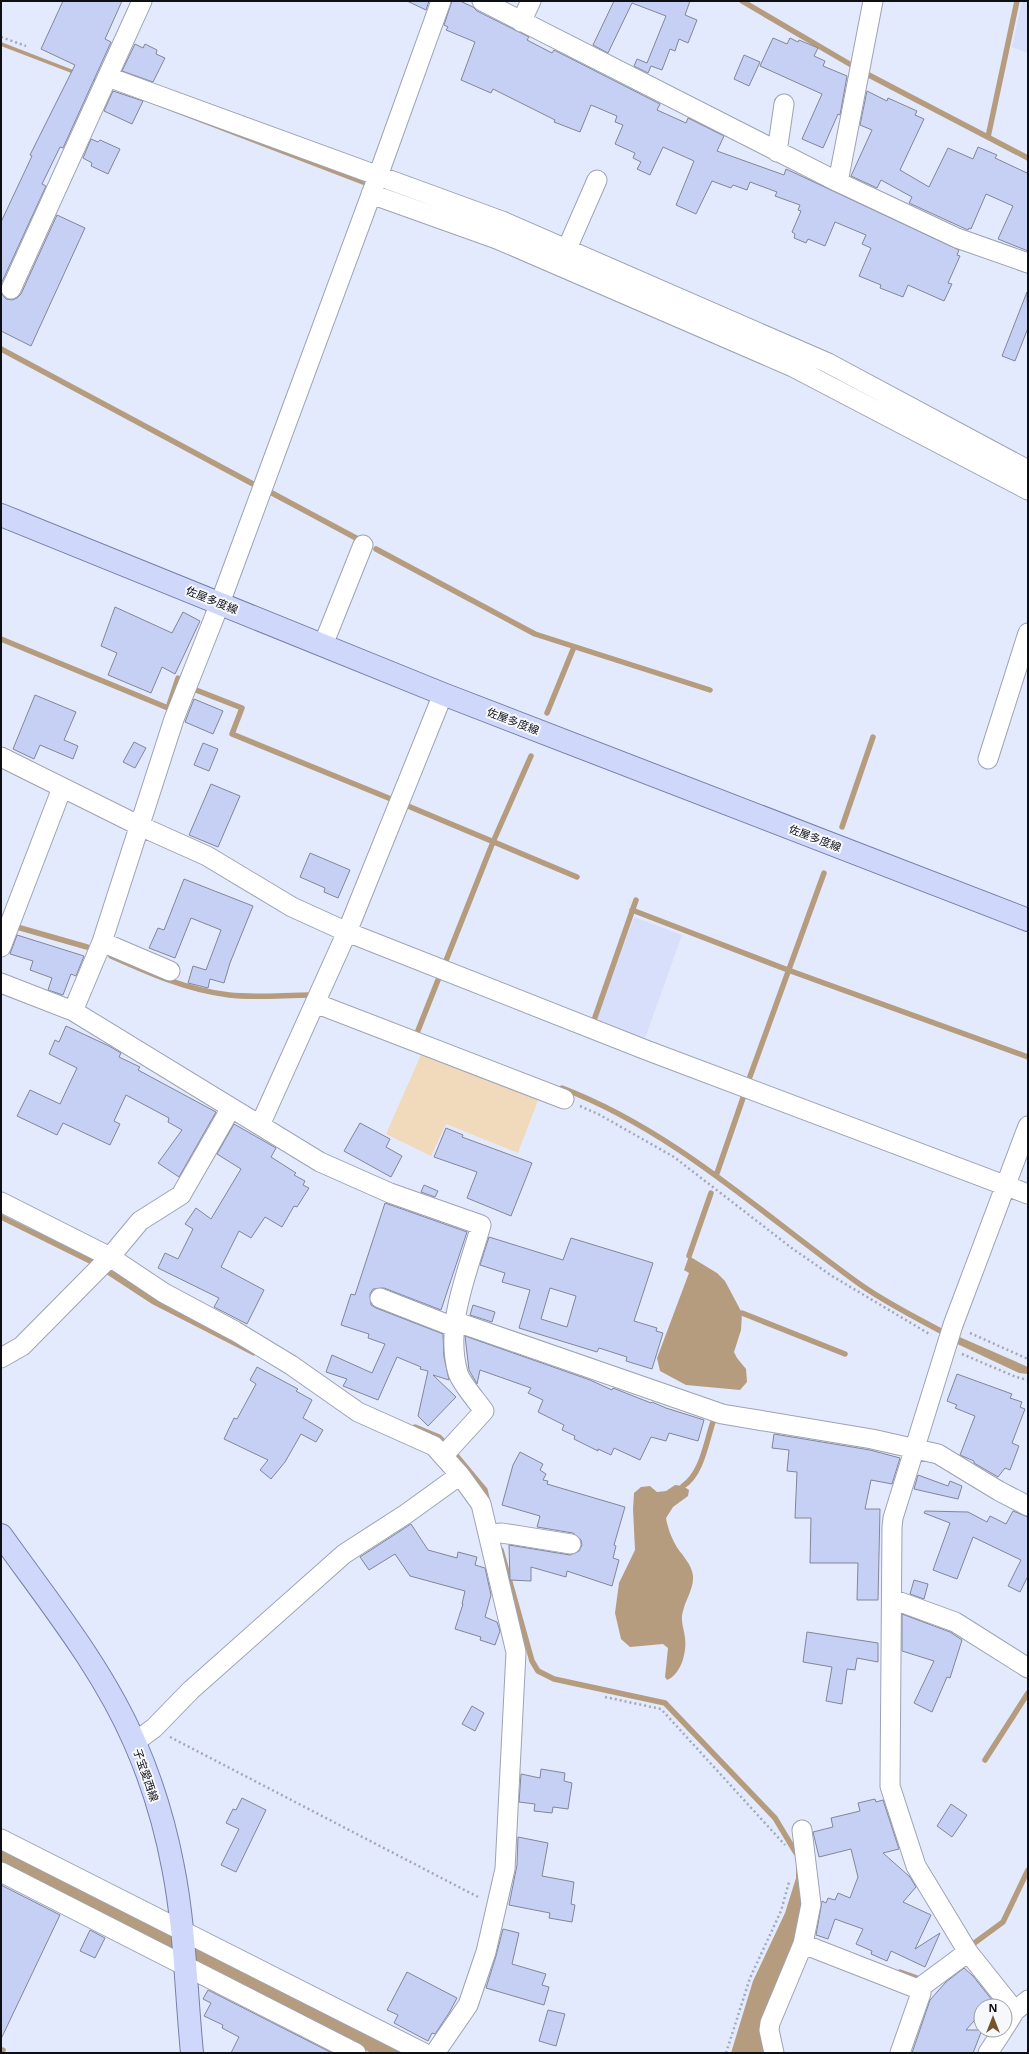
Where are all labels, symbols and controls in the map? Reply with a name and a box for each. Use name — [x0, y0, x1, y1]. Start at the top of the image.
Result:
street label: 佐屋多度線 — [184, 582, 240, 617]
street label: 佐屋多度線 — [485, 704, 542, 737]
street label: 佐屋多度線 — [787, 821, 844, 854]
street label: 子宝愛西線 — [130, 1746, 163, 1803]
north arrow — [973, 1998, 1013, 2038]
text: N — [989, 2000, 997, 2015]

